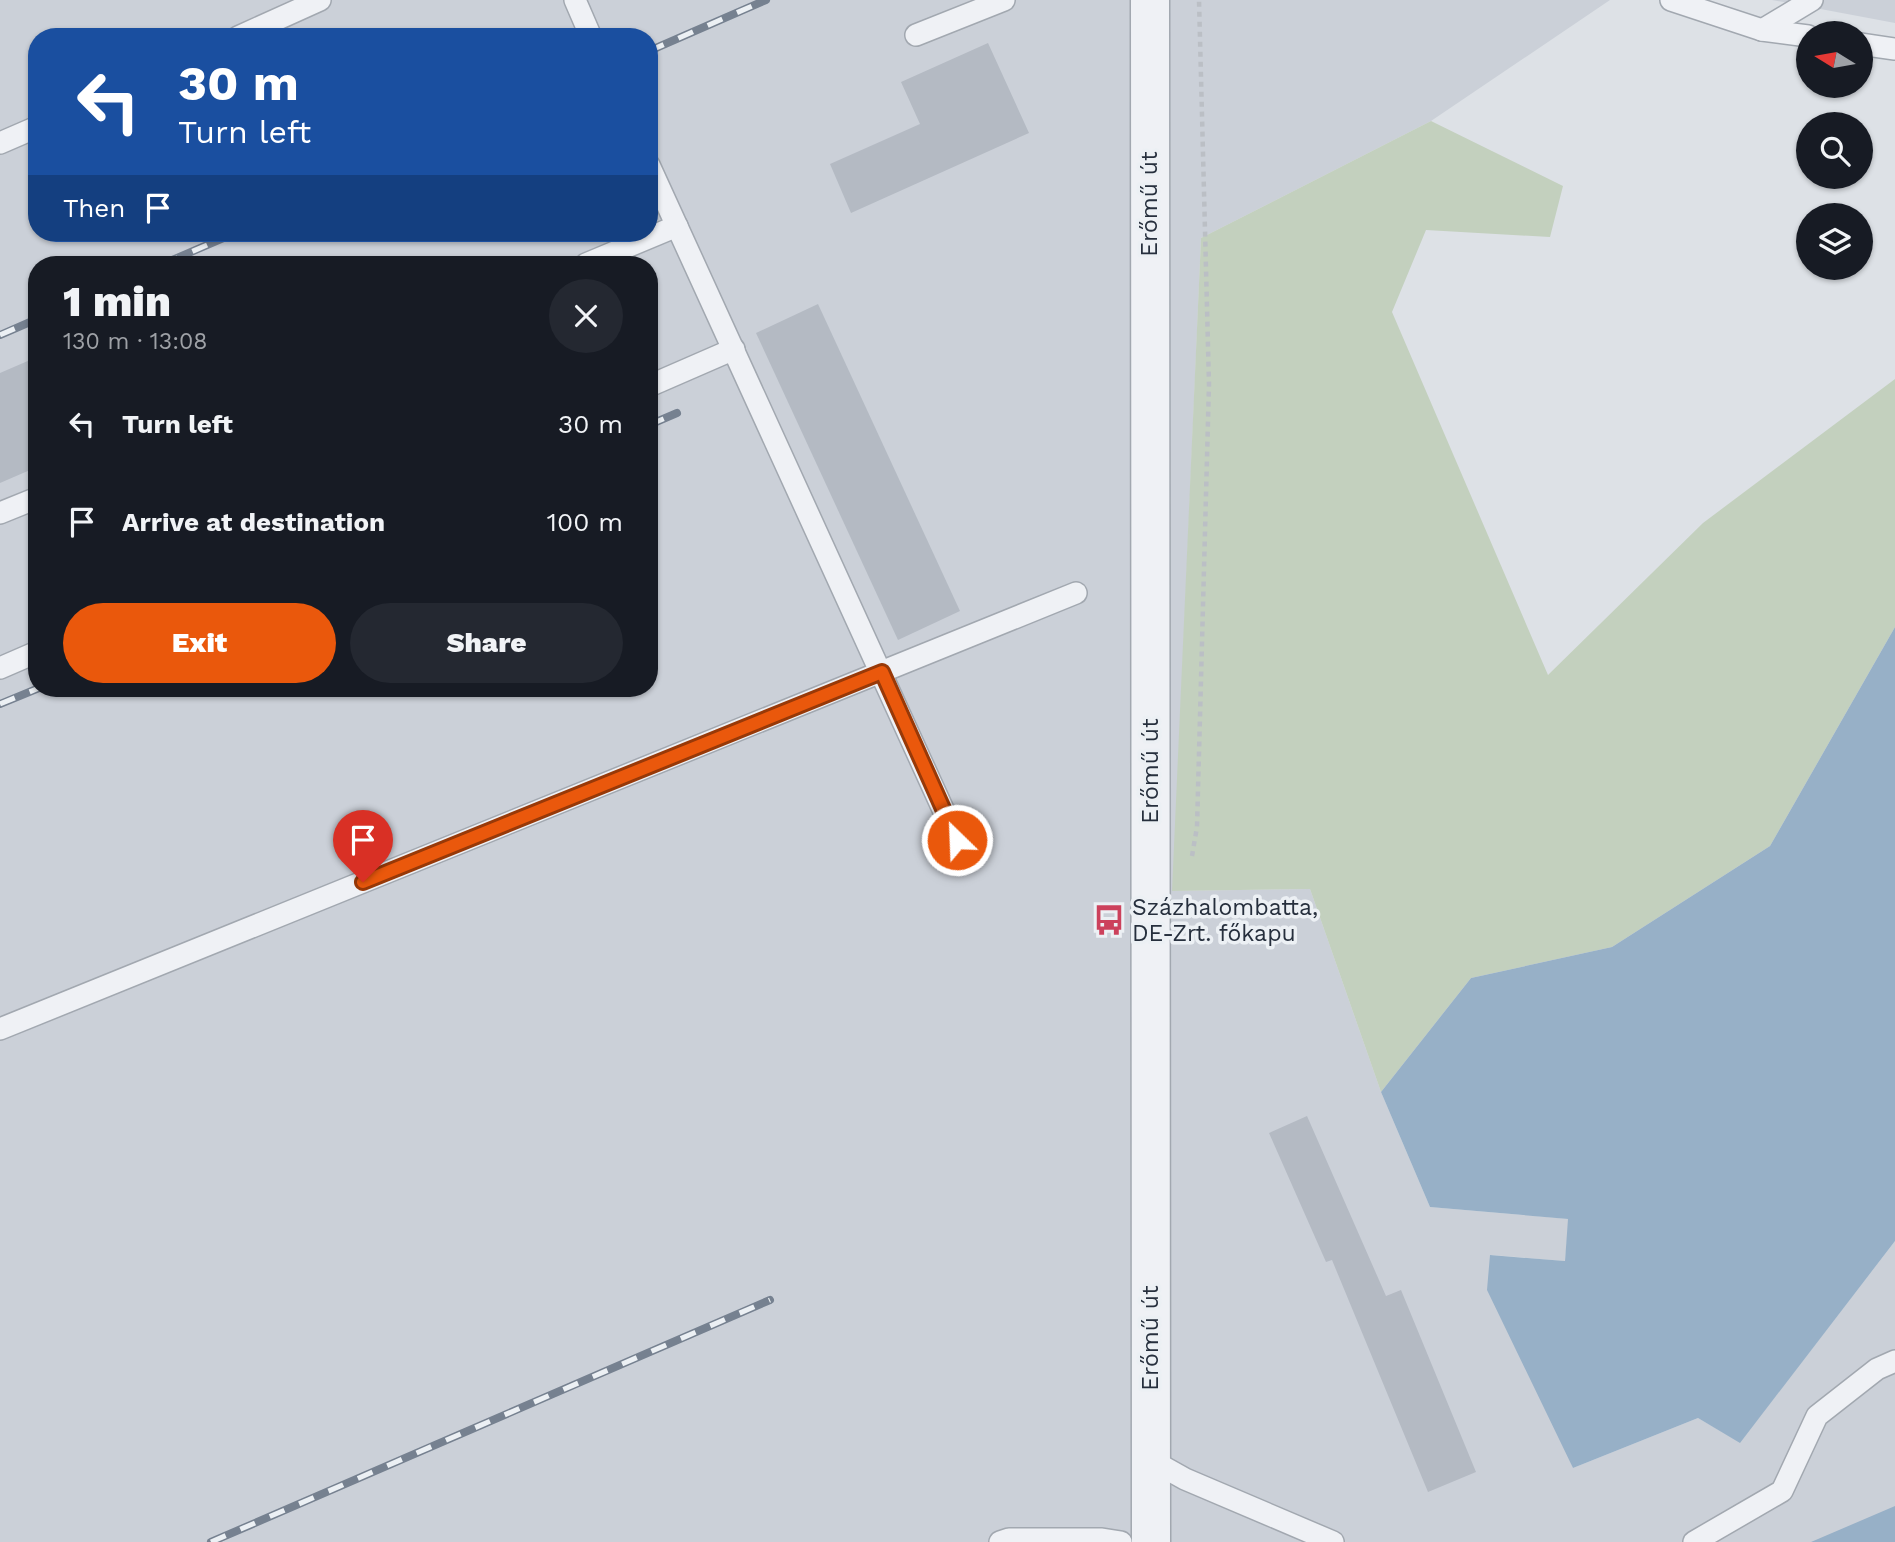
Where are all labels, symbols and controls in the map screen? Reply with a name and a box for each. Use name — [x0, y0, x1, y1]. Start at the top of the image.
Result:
north arrow — [1796, 21, 1872, 98]
map controls — [1796, 21, 1873, 280]
text: 30 m — [178, 54, 299, 112]
icon: left — [63, 56, 154, 147]
button: search — [1796, 112, 1873, 189]
text: Turn left — [178, 113, 311, 151]
street label: Erőmű út — [1136, 151, 1163, 257]
icon: arrive — [139, 189, 177, 227]
text: Then — [63, 193, 125, 223]
button: layers — [1796, 203, 1873, 280]
text: 1 min — [63, 277, 171, 326]
button: close — [549, 279, 623, 353]
text: 130 m · 13:08 — [63, 328, 208, 355]
icon: left — [63, 405, 101, 443]
text: Turn left — [122, 409, 233, 439]
text: 30 m — [558, 409, 623, 439]
icon: arrive — [63, 503, 101, 541]
text: Arrive at destination — [122, 507, 385, 537]
text: 100 m — [547, 507, 623, 537]
button: Exit — [63, 603, 336, 683]
button: Share — [350, 603, 623, 683]
street label: Erőmű út — [1137, 718, 1164, 824]
position arrow — [920, 803, 994, 877]
pin — [333, 810, 393, 882]
icon: arrive — [344, 821, 382, 859]
place label: Százhalombatta, DE-Zrt. főkapu — [1132, 894, 1318, 947]
bus stop icon: Százhalombatta, DE-Zrt. főkapu — [1092, 903, 1126, 937]
street label: Erőmű út — [1137, 1285, 1164, 1391]

